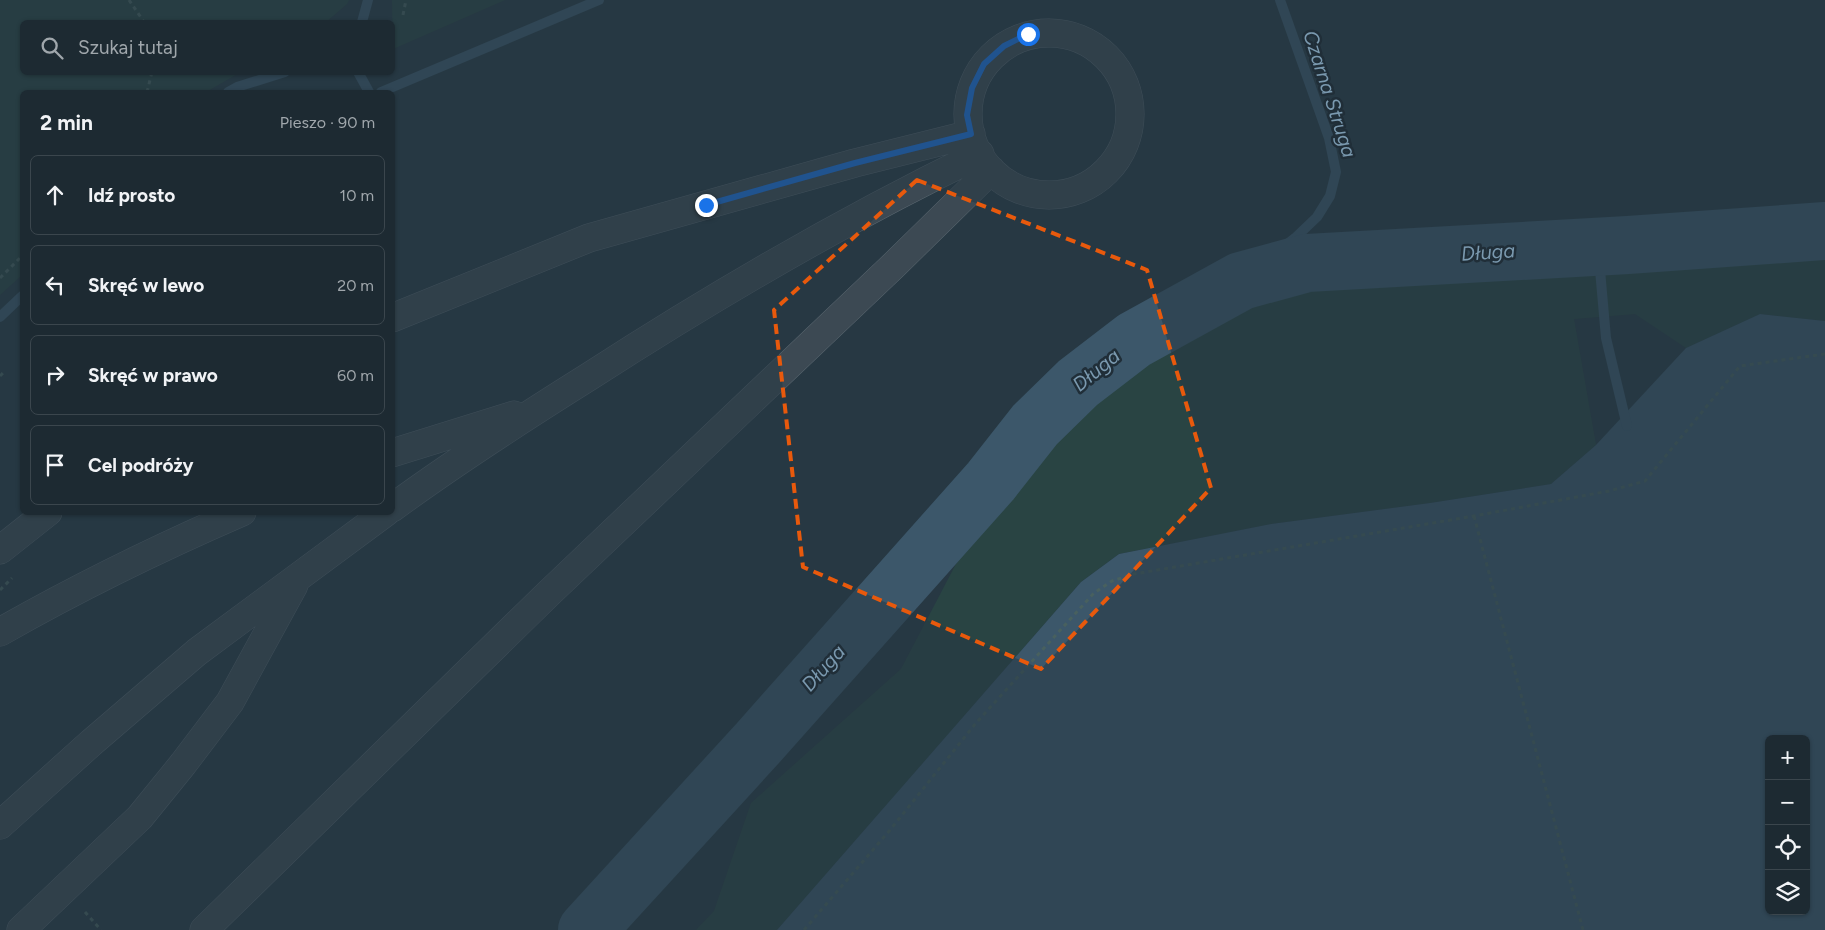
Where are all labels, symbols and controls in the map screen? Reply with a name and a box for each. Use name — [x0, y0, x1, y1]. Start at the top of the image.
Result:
search box — [20, 20, 395, 75]
route start — [1017, 23, 1040, 46]
water label: Czarna Struga — [1298, 27, 1362, 161]
icon: search — [38, 34, 66, 62]
text: Szukaj tutaj — [78, 36, 178, 59]
text: 2 min — [40, 110, 93, 135]
text: Pieszo · 90 m — [280, 113, 375, 132]
icon: ahead — [41, 181, 69, 209]
text: Idź prosto — [88, 184, 175, 207]
text: 10 m — [340, 186, 374, 205]
route end — [695, 194, 718, 217]
water label: Długa — [1460, 238, 1516, 266]
icon: left — [41, 271, 69, 299]
text: Skręć w lewo — [88, 274, 204, 297]
text: 20 m — [337, 276, 374, 295]
water label: Długa — [1067, 344, 1125, 396]
icon: right — [41, 361, 69, 389]
text: Skręć w prawo — [88, 364, 218, 387]
text: 60 m — [337, 366, 374, 385]
icon: arrive — [41, 451, 69, 479]
text: Cel podróży — [88, 454, 194, 477]
water label: Długa — [796, 640, 850, 696]
map controls — [1765, 735, 1810, 915]
button: + — [1765, 735, 1810, 780]
button: − — [1765, 780, 1810, 825]
button: locate — [1765, 825, 1810, 870]
button: layers — [1765, 870, 1810, 915]

